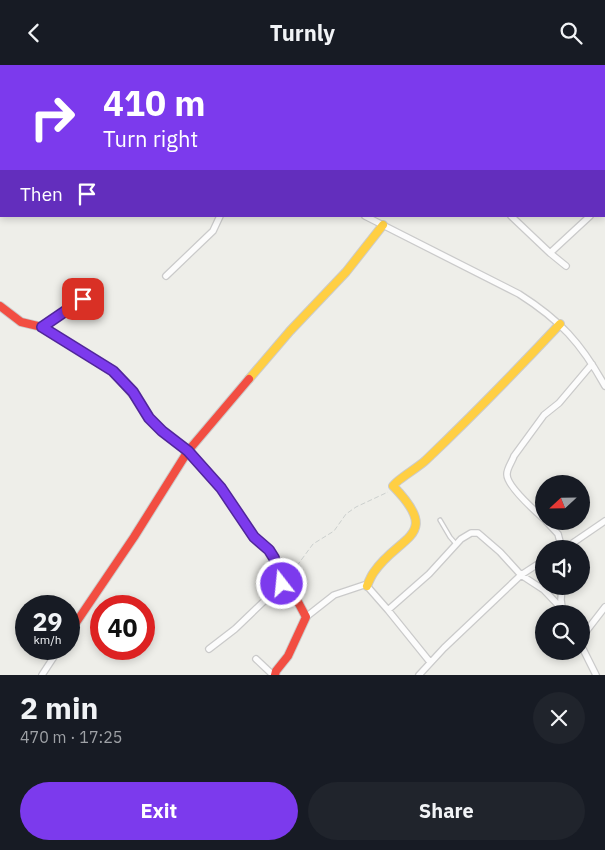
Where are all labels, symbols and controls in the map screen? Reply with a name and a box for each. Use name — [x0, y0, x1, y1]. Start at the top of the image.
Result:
text: Turnly — [270, 18, 335, 47]
icon: back — [20, 19, 48, 47]
icon: search — [557, 19, 585, 47]
text: 410 m — [103, 80, 206, 126]
icon: right — [20, 85, 85, 150]
text: Turn right — [103, 124, 198, 153]
icon: arrive — [73, 180, 101, 208]
text: Then — [20, 182, 63, 206]
pin — [62, 278, 104, 320]
icon: arrive — [69, 285, 97, 313]
north arrow — [535, 475, 590, 530]
map controls — [535, 475, 590, 660]
button: sound — [535, 540, 590, 595]
position arrow — [255, 557, 307, 609]
speed limit sign: 40 — [90, 595, 155, 660]
text: 29 — [32, 605, 63, 638]
button: search — [535, 605, 590, 660]
text: km/h — [33, 632, 62, 647]
text: 2 min — [20, 688, 98, 727]
button: close — [533, 692, 585, 744]
text: 470 m · 17:25 — [20, 727, 122, 747]
button: Exit — [20, 782, 298, 840]
button: Share — [308, 782, 585, 840]

